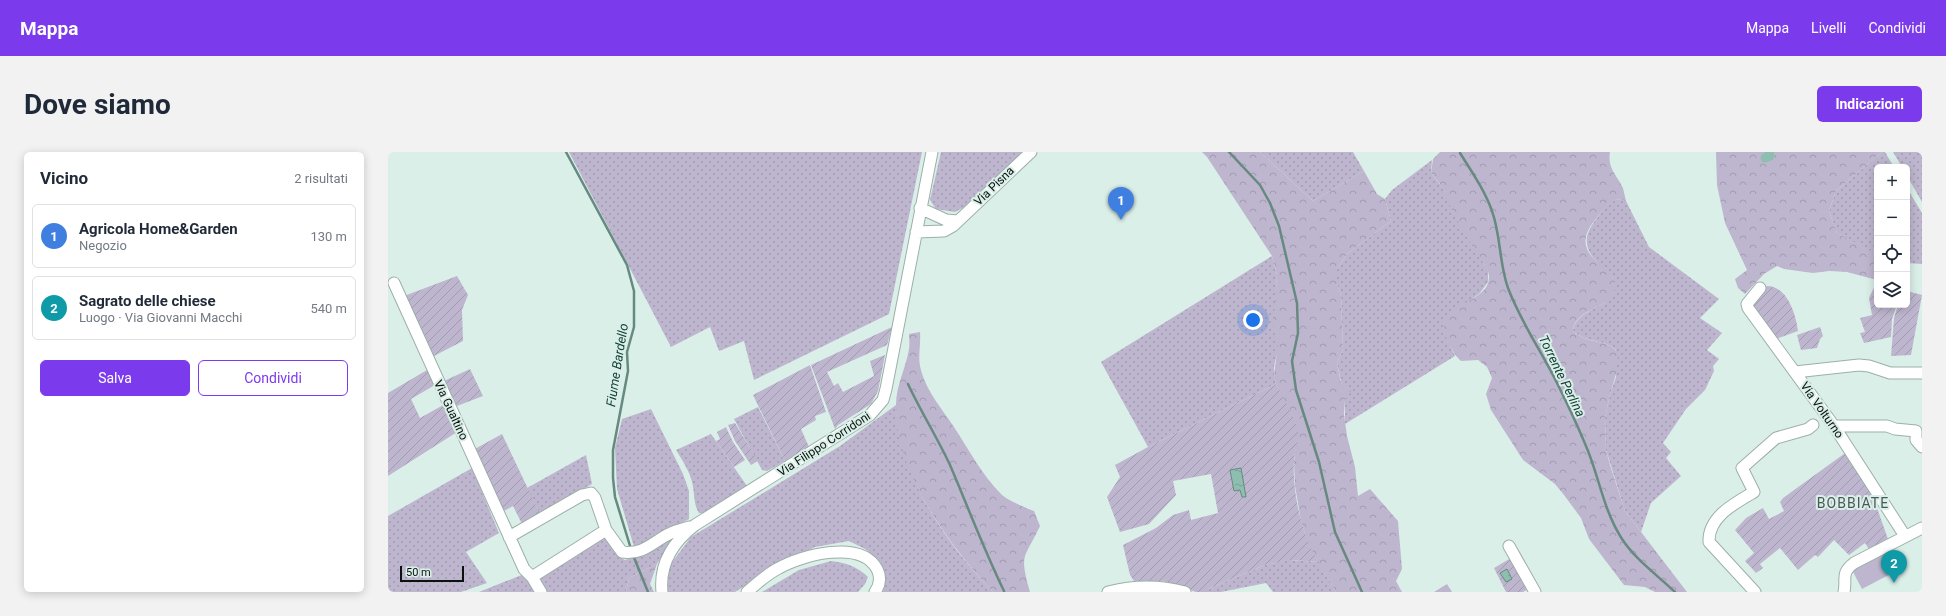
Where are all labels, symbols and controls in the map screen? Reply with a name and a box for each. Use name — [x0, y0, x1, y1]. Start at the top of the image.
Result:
text: Mappa — [20, 17, 78, 40]
text: Mappa — [1746, 20, 1789, 36]
text: Livelli — [1811, 20, 1846, 36]
text: Condividi — [1868, 20, 1926, 36]
button: Indicazioni — [1817, 86, 1922, 122]
text: Dove siamo — [24, 88, 171, 121]
street label: Via Pisna — [971, 164, 1017, 208]
map controls — [1874, 164, 1910, 308]
button: + — [1874, 164, 1910, 200]
text: Vicino — [40, 168, 88, 188]
text: 2 risultati — [294, 171, 348, 186]
pin: 1 — [1108, 187, 1134, 220]
button: − — [1874, 200, 1910, 236]
text: Agricola Home&Garden — [79, 220, 238, 238]
text: 1 — [50, 229, 58, 244]
text: 130 m — [310, 229, 347, 244]
button: locate — [1874, 236, 1910, 272]
text: Negozio — [79, 238, 127, 253]
button: layers — [1874, 272, 1910, 308]
text: Sagrato delle chiese — [79, 292, 216, 310]
text: 2 — [50, 301, 58, 316]
text: 540 m — [310, 301, 347, 316]
text: Luogo · Via Giovanni Macchi — [79, 310, 242, 325]
your location — [1243, 310, 1263, 330]
water label: Fiume Bardello — [603, 322, 631, 408]
water label: Torrente Perlina — [1536, 333, 1588, 419]
button: Salva — [40, 360, 190, 396]
button: Condividi — [198, 360, 348, 396]
street label: Via Gualtino — [431, 378, 471, 442]
street label: Via Volturno — [1798, 379, 1847, 441]
street label: Via Filippo Corridoni — [775, 409, 873, 479]
district label: BOBBIATE — [1817, 495, 1889, 511]
pin: 2 — [1881, 550, 1907, 583]
scale bar — [400, 564, 464, 583]
text: 50 m — [406, 566, 431, 579]

